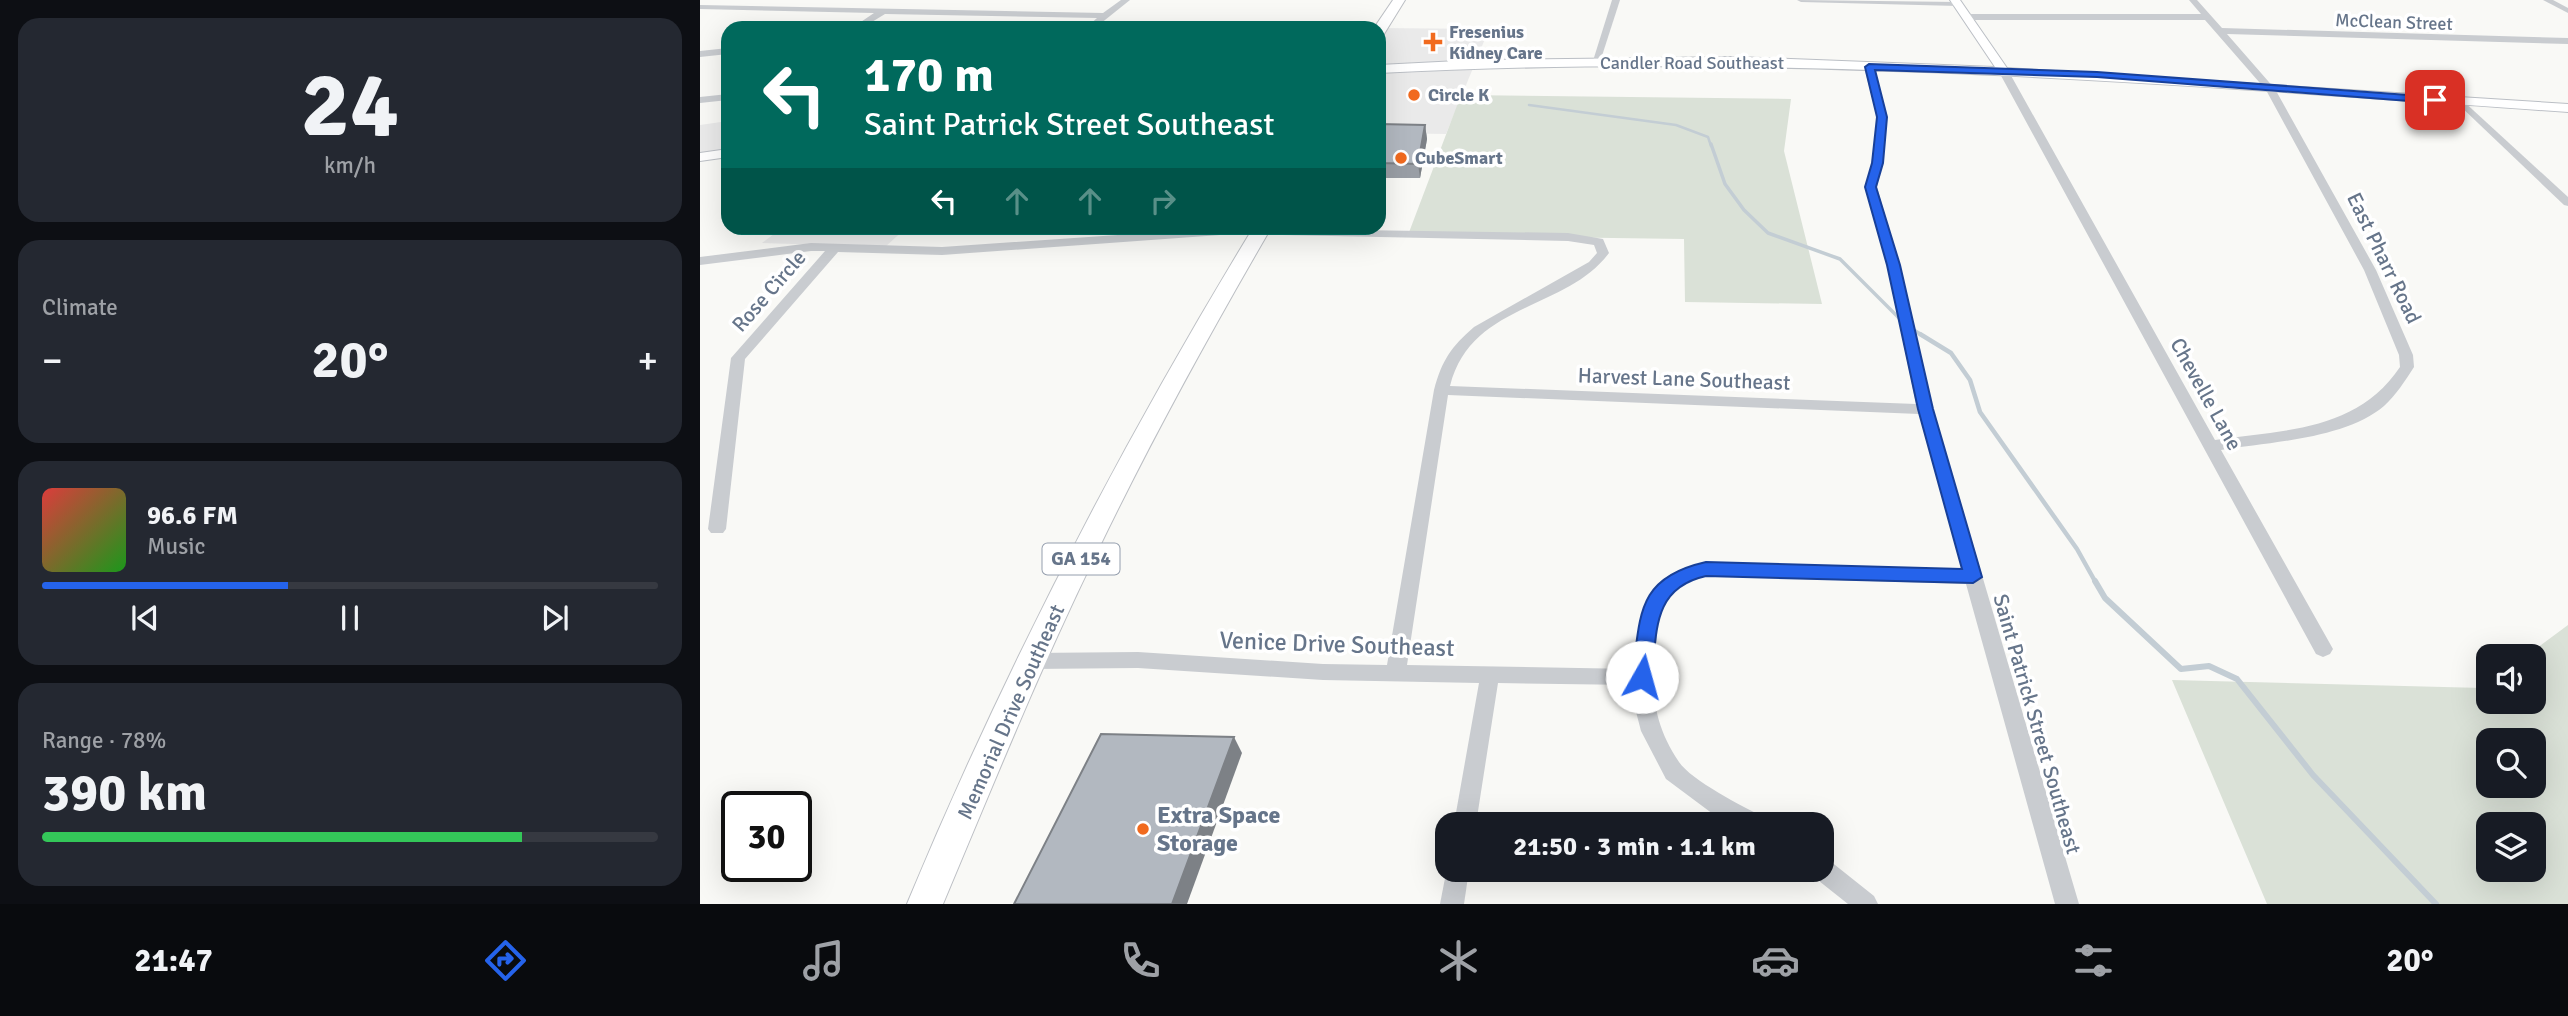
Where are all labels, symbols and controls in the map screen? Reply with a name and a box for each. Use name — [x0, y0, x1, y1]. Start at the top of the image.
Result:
street label: McClean Street — [2335, 9, 2453, 35]
place label: Fresenius Kidney Care — [1449, 21, 1543, 64]
marker: Fresenius Kidney Care — [1423, 32, 1443, 52]
text: 170 m — [864, 45, 994, 105]
text: 24 — [301, 49, 399, 162]
icon: left — [749, 49, 840, 140]
street label: Candler Road Southeast — [1600, 52, 1784, 74]
pin — [2405, 70, 2465, 130]
icon: arrive — [2416, 81, 2454, 119]
place label: Circle K — [1428, 84, 1490, 106]
marker: Circle K — [1406, 87, 1422, 103]
text: Saint Patrick Street Southeast — [864, 105, 1275, 144]
place label: CubeSmart — [1415, 147, 1503, 169]
marker: CubeSmart — [1393, 150, 1409, 166]
text: km/h — [324, 151, 376, 180]
icon: left — [925, 182, 963, 220]
icon: ahead — [998, 182, 1036, 220]
icon: ahead — [1071, 182, 1109, 220]
icon: right — [1144, 182, 1182, 220]
street label: East Pharr Road — [2341, 188, 2427, 328]
street label: Rose Circle — [727, 245, 811, 337]
text: Climate — [42, 293, 118, 322]
text: 20° — [312, 328, 388, 392]
street label: Chevelle Lane — [2164, 333, 2248, 455]
text: − — [42, 337, 63, 384]
text: + — [637, 337, 658, 384]
street label: Harvest Lane Southeast — [1577, 362, 1791, 396]
text: 96.6 FM — [147, 500, 238, 532]
text: Music — [147, 532, 205, 561]
road number: GA 154 — [1042, 544, 1120, 574]
street label: Saint Patrick Street Southeast — [1987, 591, 2087, 857]
icon: previous — [126, 599, 164, 637]
icon: pause — [331, 599, 369, 637]
icon: next — [536, 599, 574, 637]
street label: Memorial Drive Southeast — [952, 601, 1070, 823]
street label: Venice Drive Southeast — [1219, 625, 1455, 663]
position arrow — [1605, 640, 1679, 714]
map controls — [2476, 644, 2546, 882]
button: sound — [2476, 644, 2546, 714]
text: Range · 78% — [42, 726, 166, 755]
button: search — [2476, 728, 2546, 798]
text: 390 km — [42, 761, 207, 825]
speed limit sign: 30 — [721, 791, 812, 882]
place label: Extra Space Storage — [1157, 800, 1280, 858]
button: layers — [2476, 812, 2546, 882]
marker: Extra Space Storage — [1135, 821, 1151, 837]
text: 21:50 · 3 min · 1.1 km — [1513, 831, 1756, 863]
icon: directions — [481, 936, 530, 985]
icon: music — [799, 936, 848, 985]
icon: phone — [1116, 936, 1165, 985]
icon: climate — [1434, 936, 1483, 985]
icon: car — [1751, 936, 1800, 985]
icon: filters — [2069, 936, 2118, 985]
text: 21:47 — [134, 941, 213, 980]
text: 20° — [2386, 941, 2434, 980]

